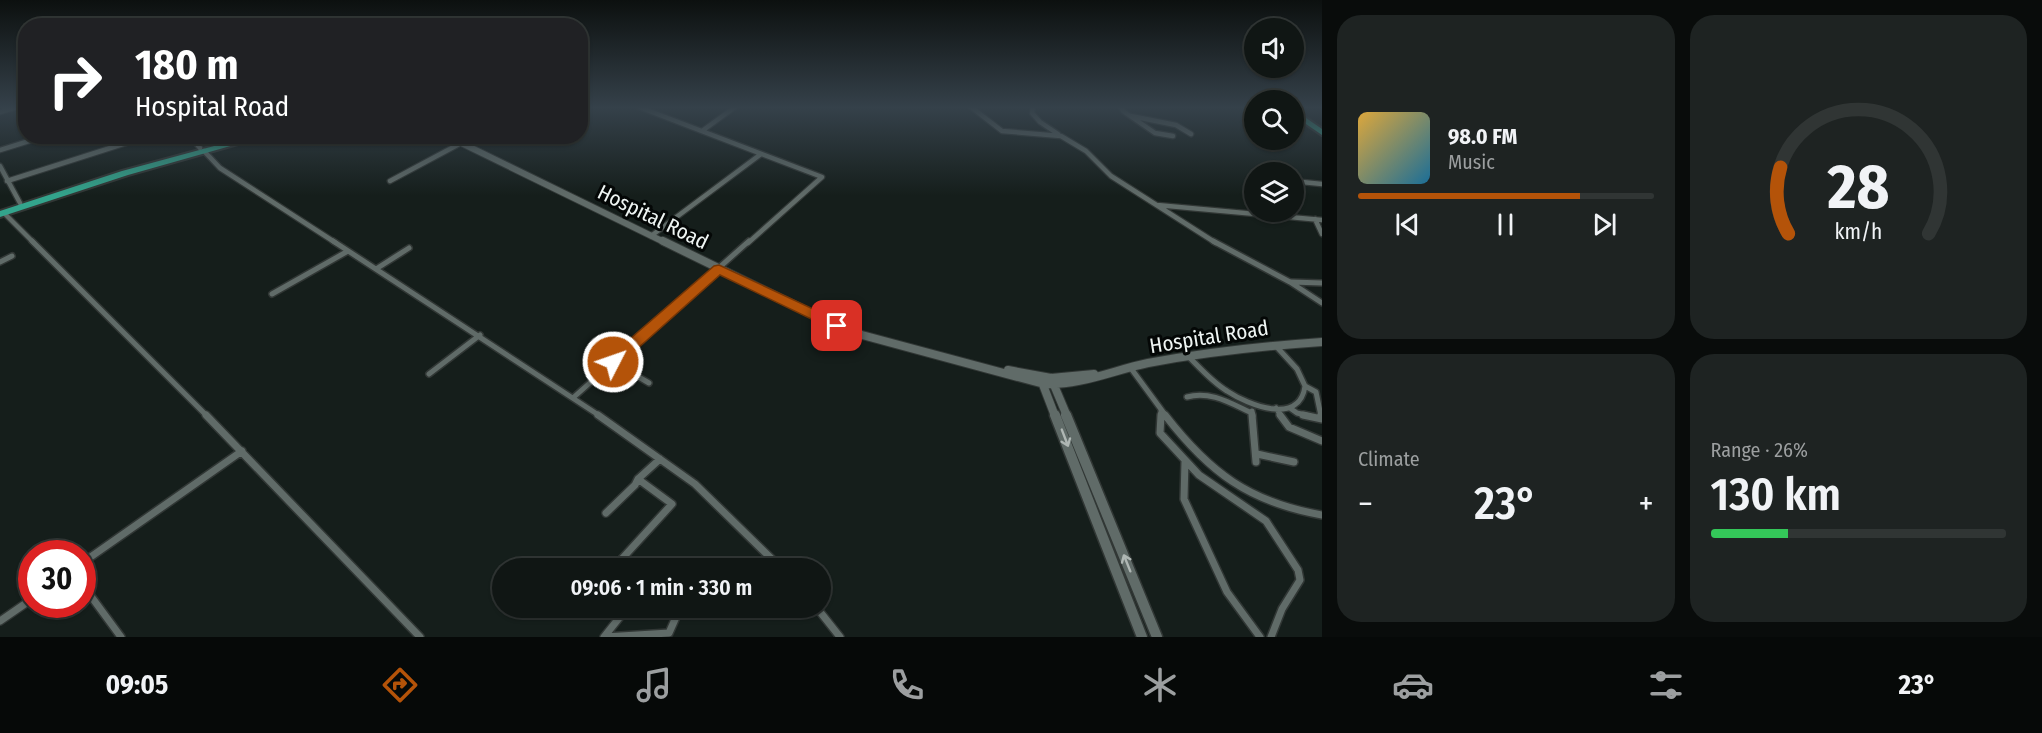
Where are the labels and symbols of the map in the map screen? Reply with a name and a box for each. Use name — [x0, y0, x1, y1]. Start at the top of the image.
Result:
street label: Hospital Road — [593, 179, 713, 255]
pin — [811, 300, 862, 351]
street label: Hospital Road — [1148, 315, 1270, 359]
position arrow — [581, 330, 645, 394]
one-way arrow — [1061, 429, 1072, 447]
speed limit sign: 30 — [18, 540, 96, 618]
one-way arrow — [1121, 555, 1132, 573]

